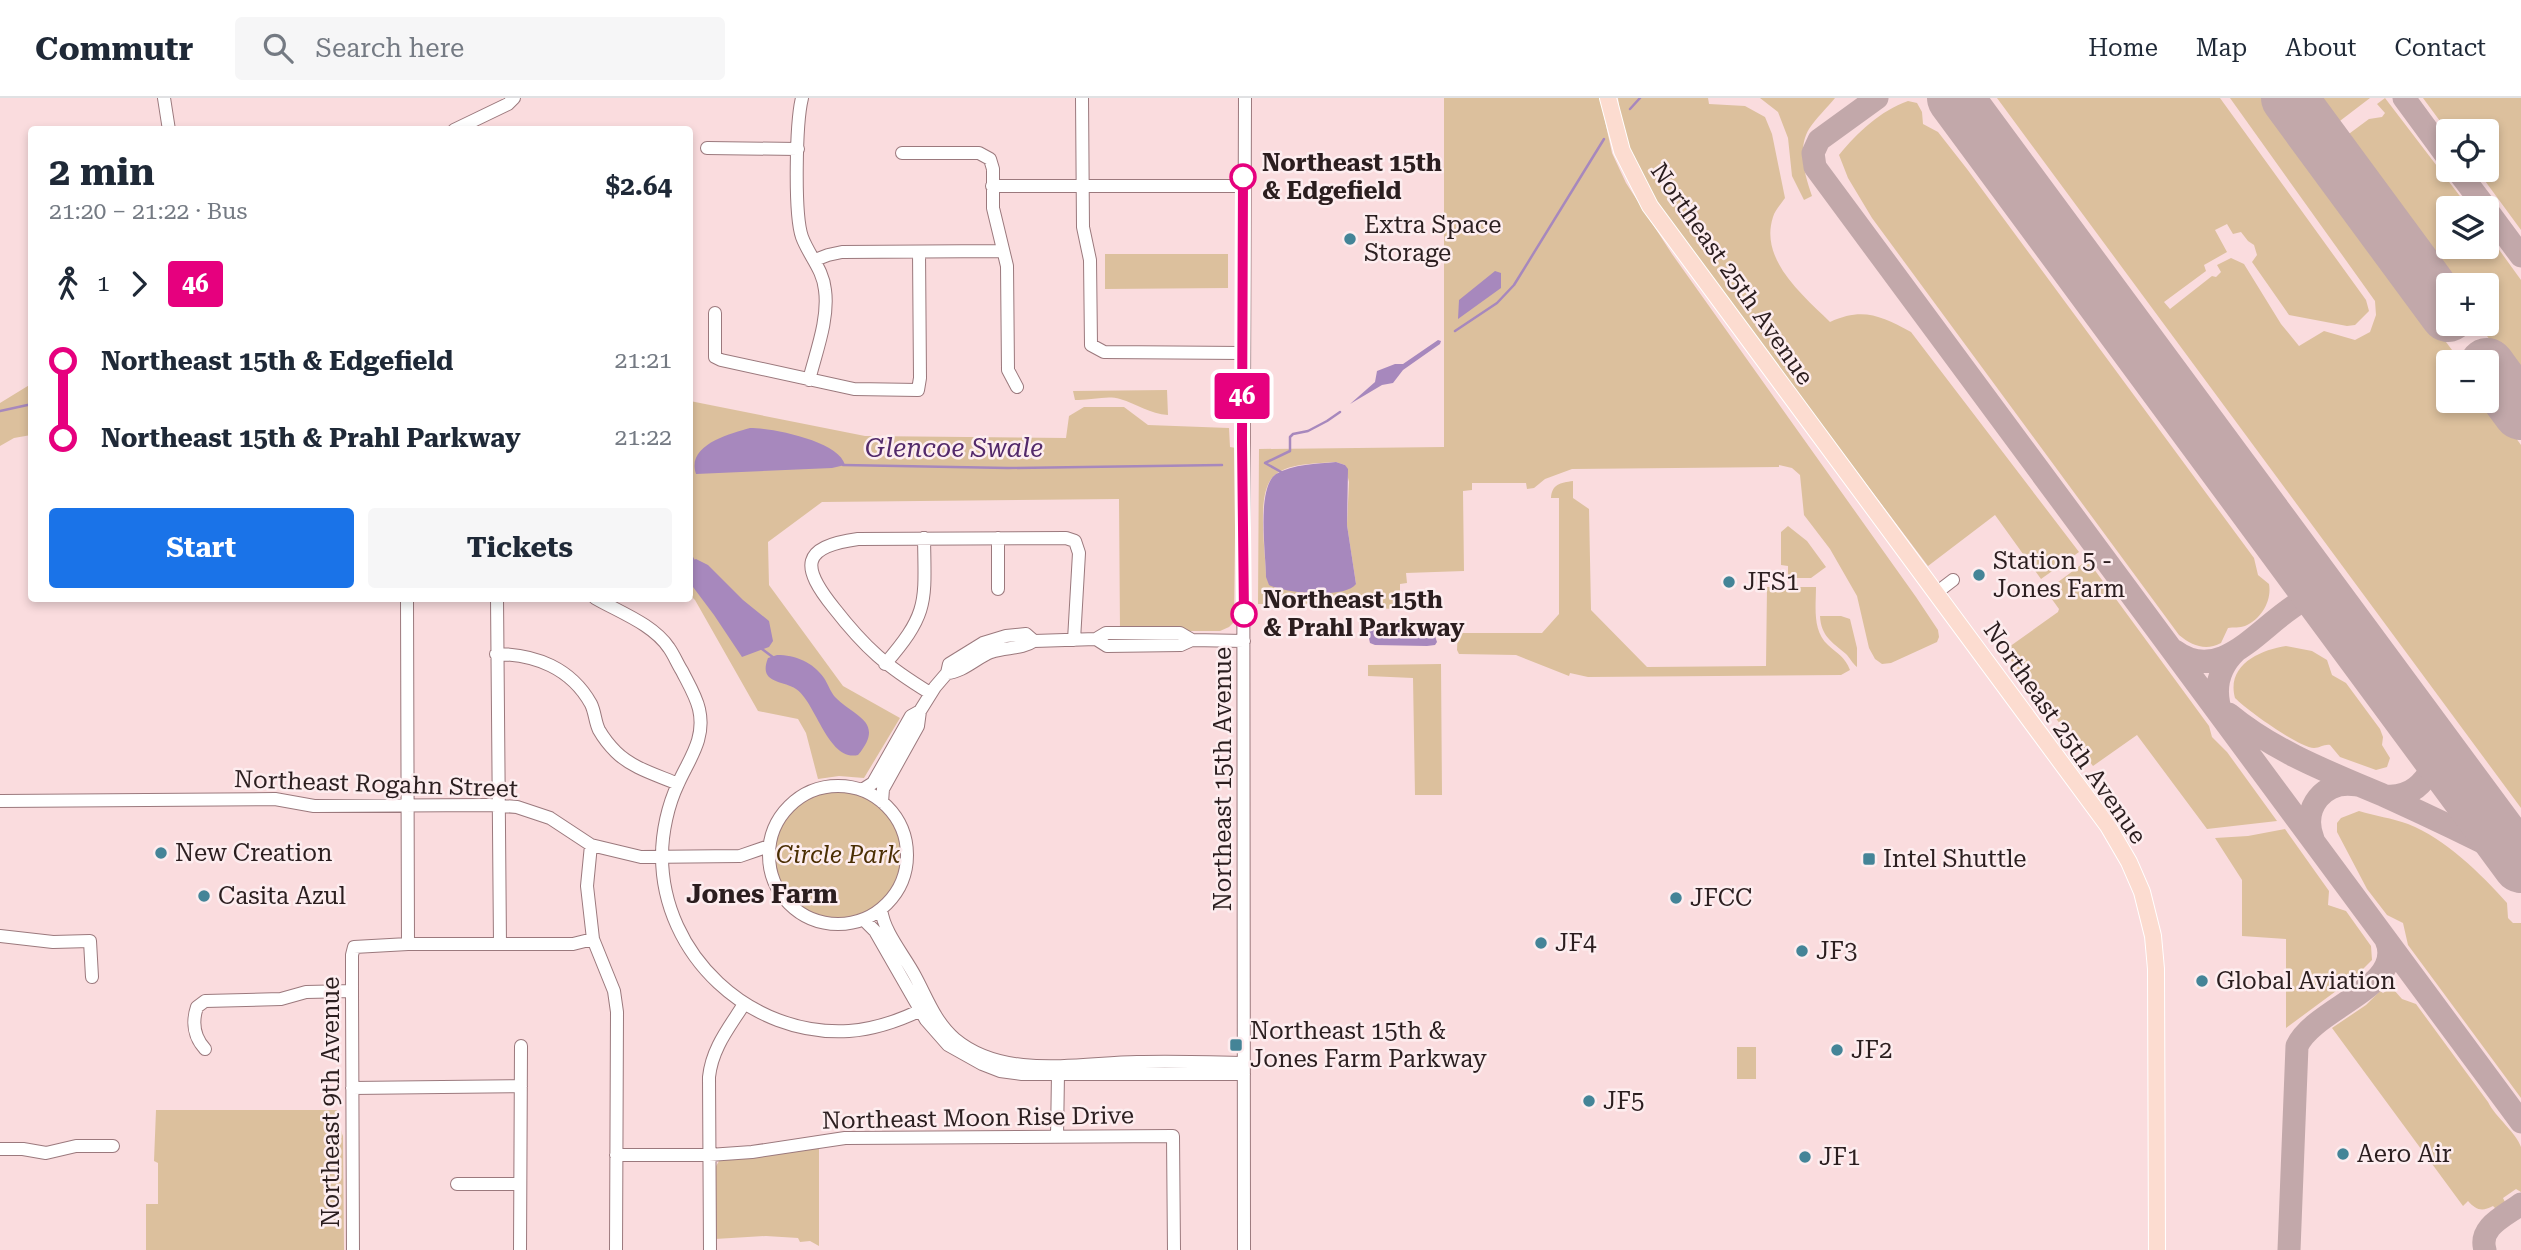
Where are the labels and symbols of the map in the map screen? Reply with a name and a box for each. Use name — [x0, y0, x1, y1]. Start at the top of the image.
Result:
place label: Northeast 15th & Edgefield — [1262, 149, 1442, 205]
street label: Northeast 25th Avenue — [1645, 158, 1819, 390]
marker: Northeast 15th & Edgefield — [1230, 164, 1256, 190]
place label: Extra Space Storage — [1364, 211, 1501, 267]
marker: Extra Space Storage — [1342, 231, 1358, 247]
line badge: 46 — [1210, 373, 1274, 419]
water label: Glencoe Swale — [865, 433, 1043, 463]
place label: Station 5 - Jones Farm — [1993, 547, 2125, 603]
marker: Station 5 - Jones Farm — [1971, 567, 1987, 583]
place label: JFS1 — [1743, 568, 1799, 596]
marker: JFS1 — [1721, 574, 1737, 590]
place label: Northeast 15th & Prahl Parkway — [1263, 586, 1465, 642]
marker: Northeast 15th & Prahl Parkway — [1231, 601, 1257, 627]
street label: Northeast 25th Avenue — [1978, 617, 2152, 849]
street label: Northeast 15th Avenue — [1209, 647, 1237, 911]
street label: Northeast Rogahn Street — [234, 765, 518, 803]
place label: New Creation — [175, 839, 332, 867]
park label: Circle Park — [776, 841, 900, 869]
marker: New Creation — [153, 845, 169, 861]
place label: Intel Shuttle — [1883, 845, 2027, 873]
marker: Intel Shuttle — [1861, 851, 1877, 867]
district label: Jones Farm — [686, 879, 838, 909]
place label: Casita Azul — [218, 882, 346, 910]
place label: JFCC — [1690, 884, 1752, 912]
marker: Casita Azul — [196, 888, 212, 904]
marker: JFCC — [1668, 890, 1684, 906]
place label: JF4 — [1555, 929, 1597, 957]
marker: JF4 — [1533, 935, 1549, 951]
place label: JF3 — [1816, 937, 1857, 965]
marker: JF3 — [1794, 943, 1810, 959]
place label: Global Aviation — [2216, 967, 2396, 995]
marker: Global Aviation — [2194, 973, 2210, 989]
street label: Northeast 9th Avenue — [317, 977, 345, 1227]
place label: Northeast 15th & Jones Farm Parkway — [1250, 1017, 1488, 1073]
place label: JF2 — [1851, 1036, 1892, 1064]
marker: Northeast 15th & Jones Farm Parkway — [1228, 1037, 1244, 1053]
marker: JF2 — [1829, 1042, 1845, 1058]
place label: JF5 — [1603, 1087, 1644, 1115]
marker: JF5 — [1581, 1093, 1597, 1109]
street label: Northeast Moon Rise Drive — [822, 1101, 1134, 1135]
place label: Aero Air — [2357, 1140, 2452, 1168]
place label: JF1 — [1819, 1143, 1860, 1171]
marker: Aero Air — [2335, 1146, 2351, 1162]
marker: JF1 — [1797, 1149, 1813, 1165]

